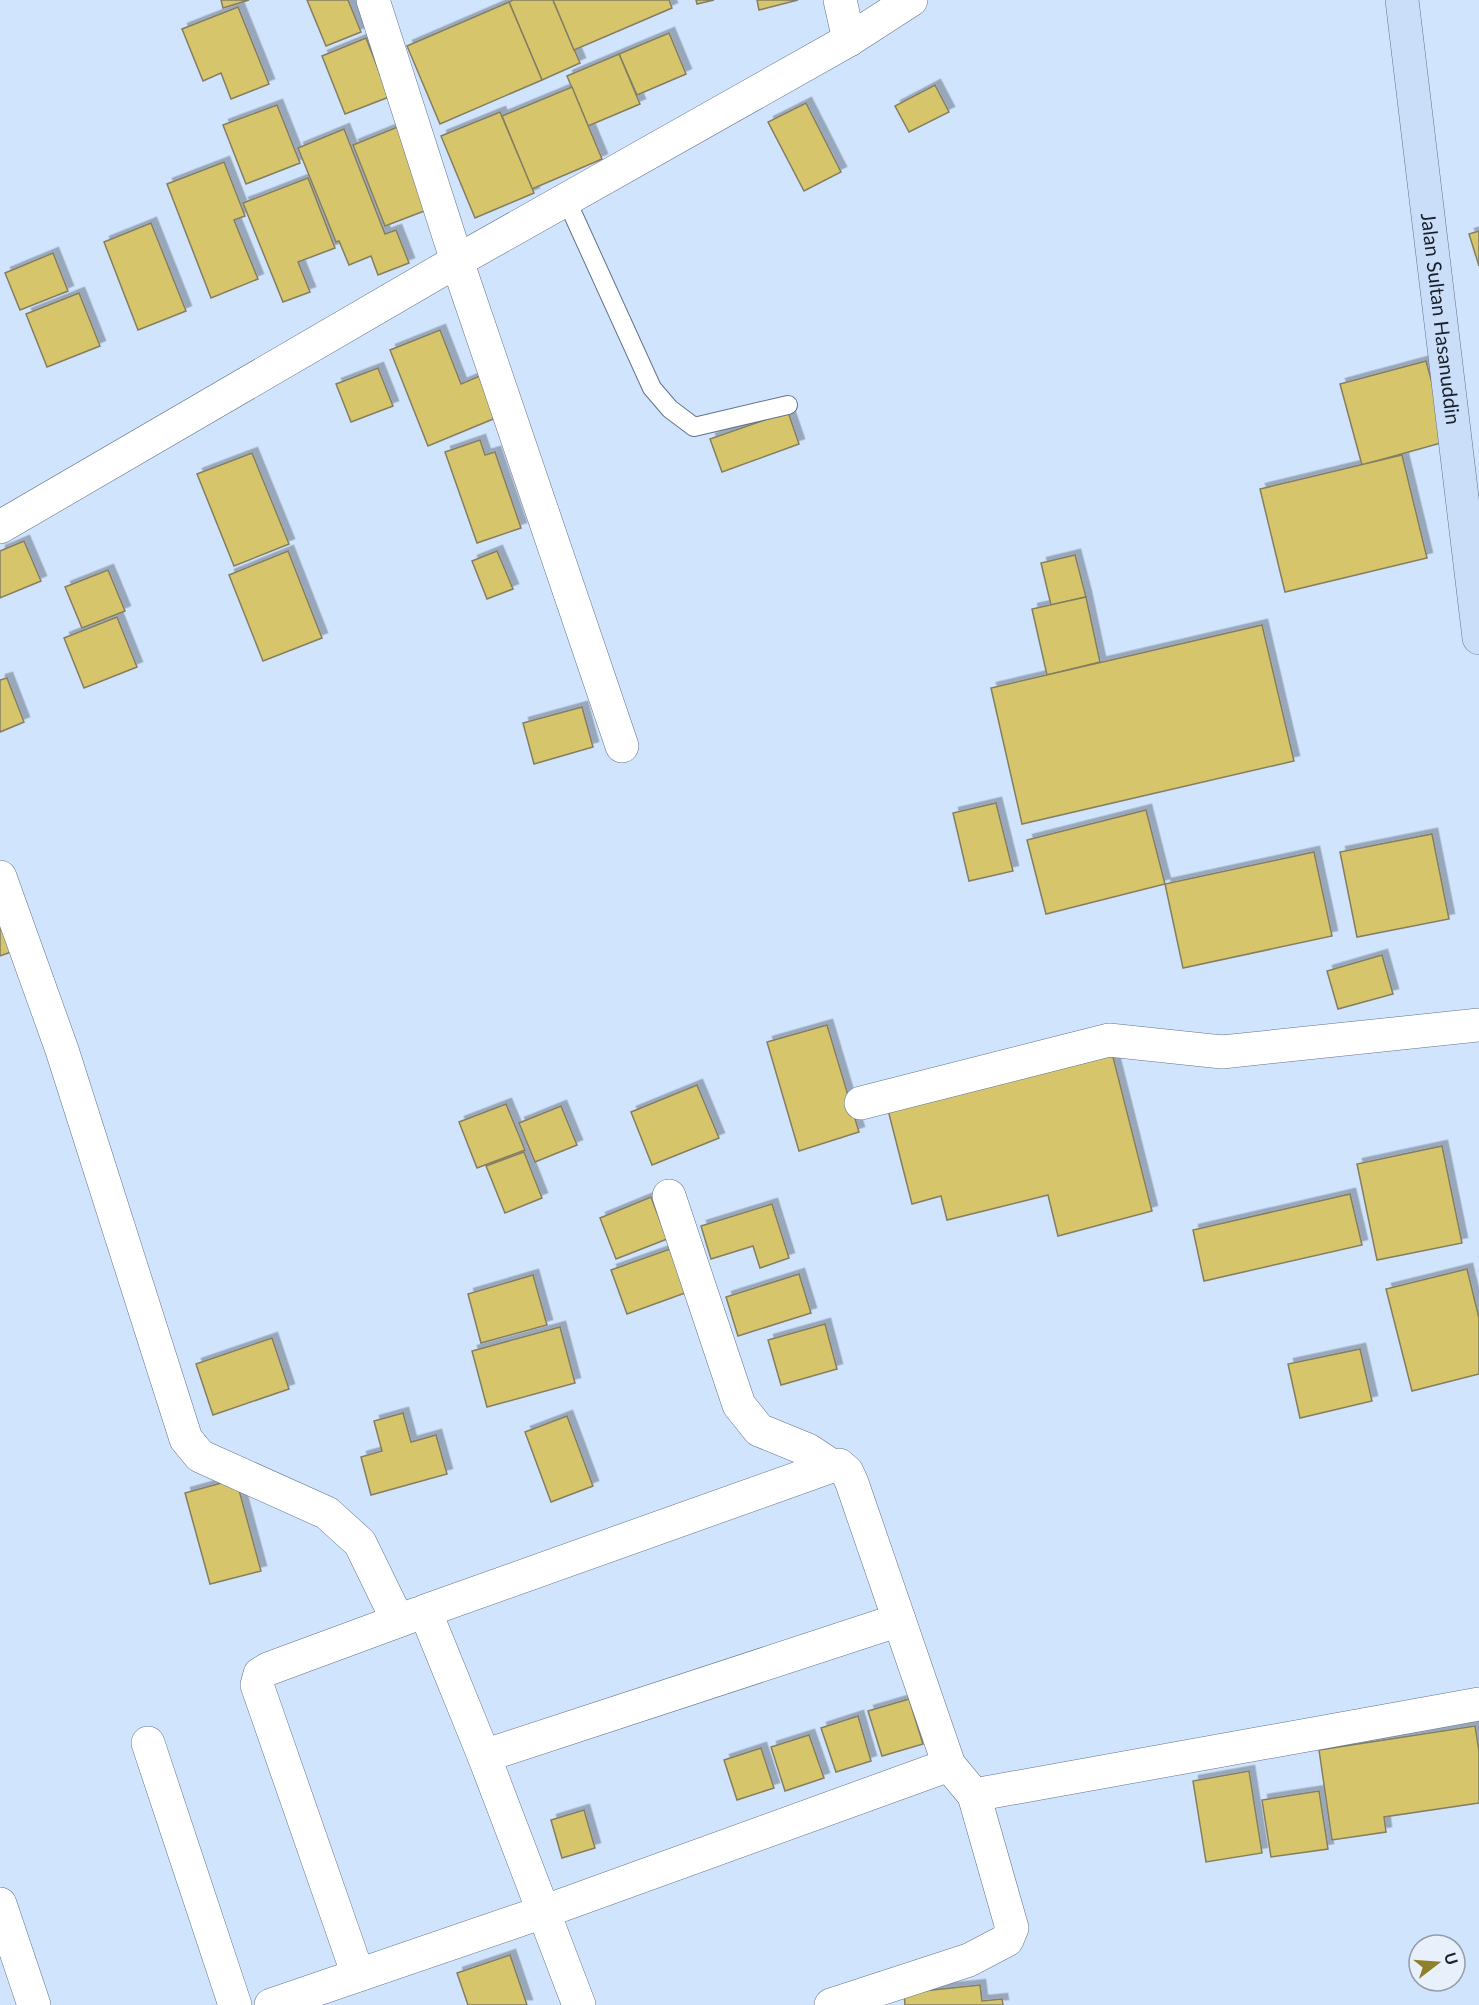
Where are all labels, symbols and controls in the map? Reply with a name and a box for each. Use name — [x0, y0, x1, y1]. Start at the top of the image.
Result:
street label: Jalan Sultan Hasanuddin — [1417, 211, 1466, 426]
north arrow — [1407, 1933, 1467, 1993]
text: U — [1441, 1950, 1463, 1967]

